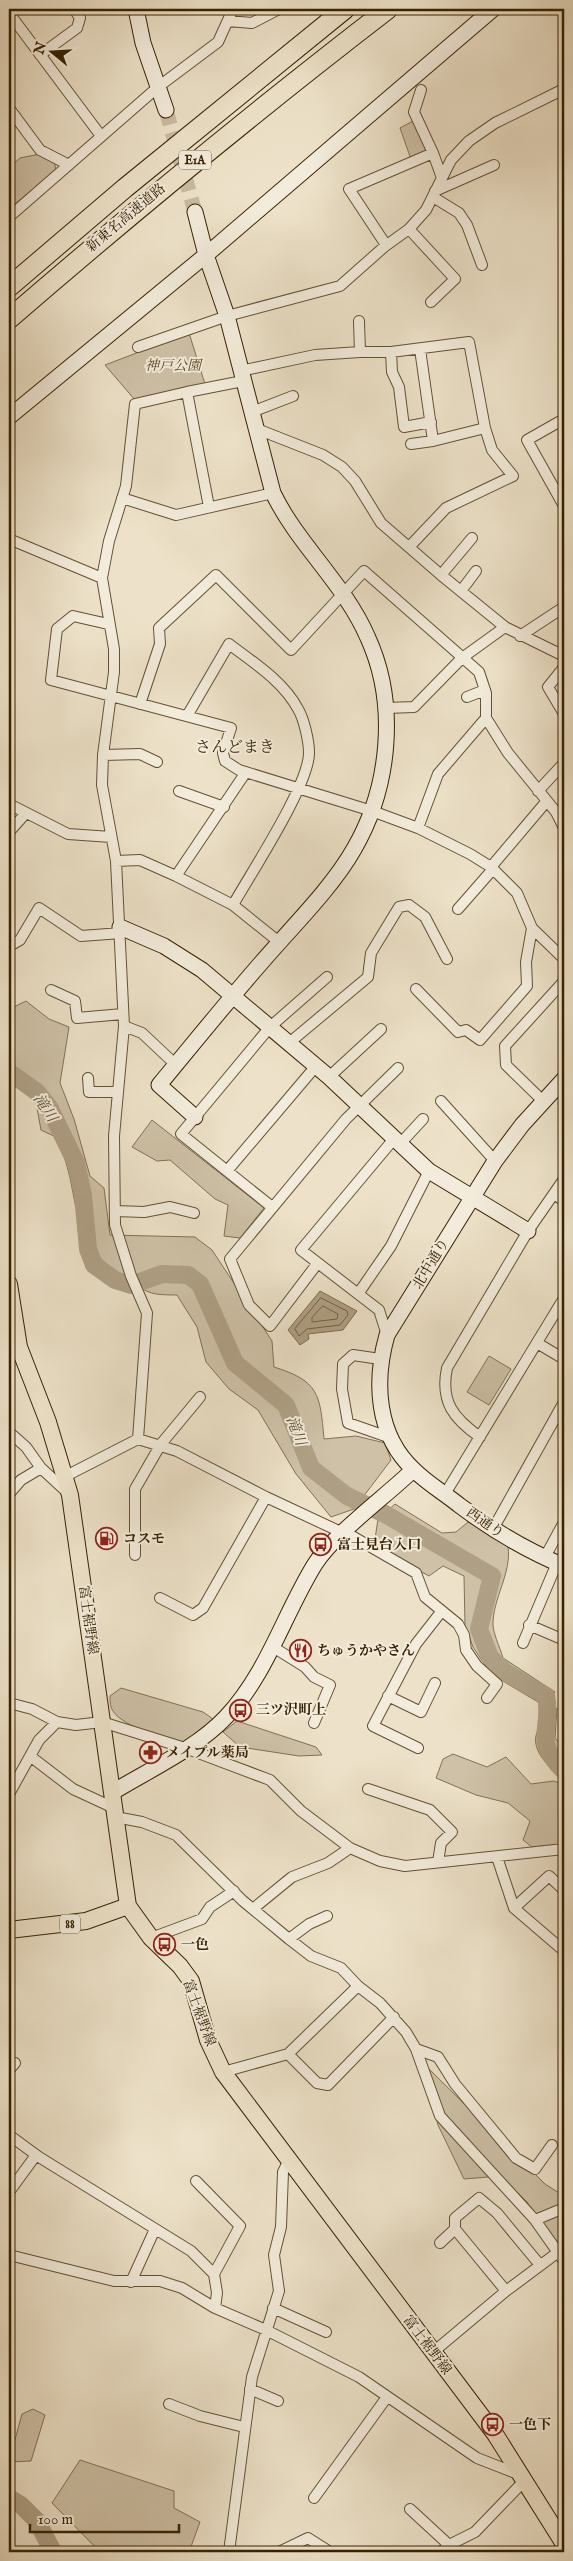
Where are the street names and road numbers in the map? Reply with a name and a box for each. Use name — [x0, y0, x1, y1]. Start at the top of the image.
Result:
road number: E1A — [179, 150, 211, 170]
street label: 新東名高速道路 — [83, 180, 169, 256]
street label: 北中通り — [409, 1235, 453, 1293]
street label: 西通り — [463, 1504, 507, 1542]
street label: 富士裾野線 — [74, 1584, 102, 1656]
road number: 88 — [60, 1915, 80, 1934]
street label: 富士裾野線 — [179, 1977, 219, 2049]
street label: 富士裾野線 — [399, 2312, 455, 2378]

